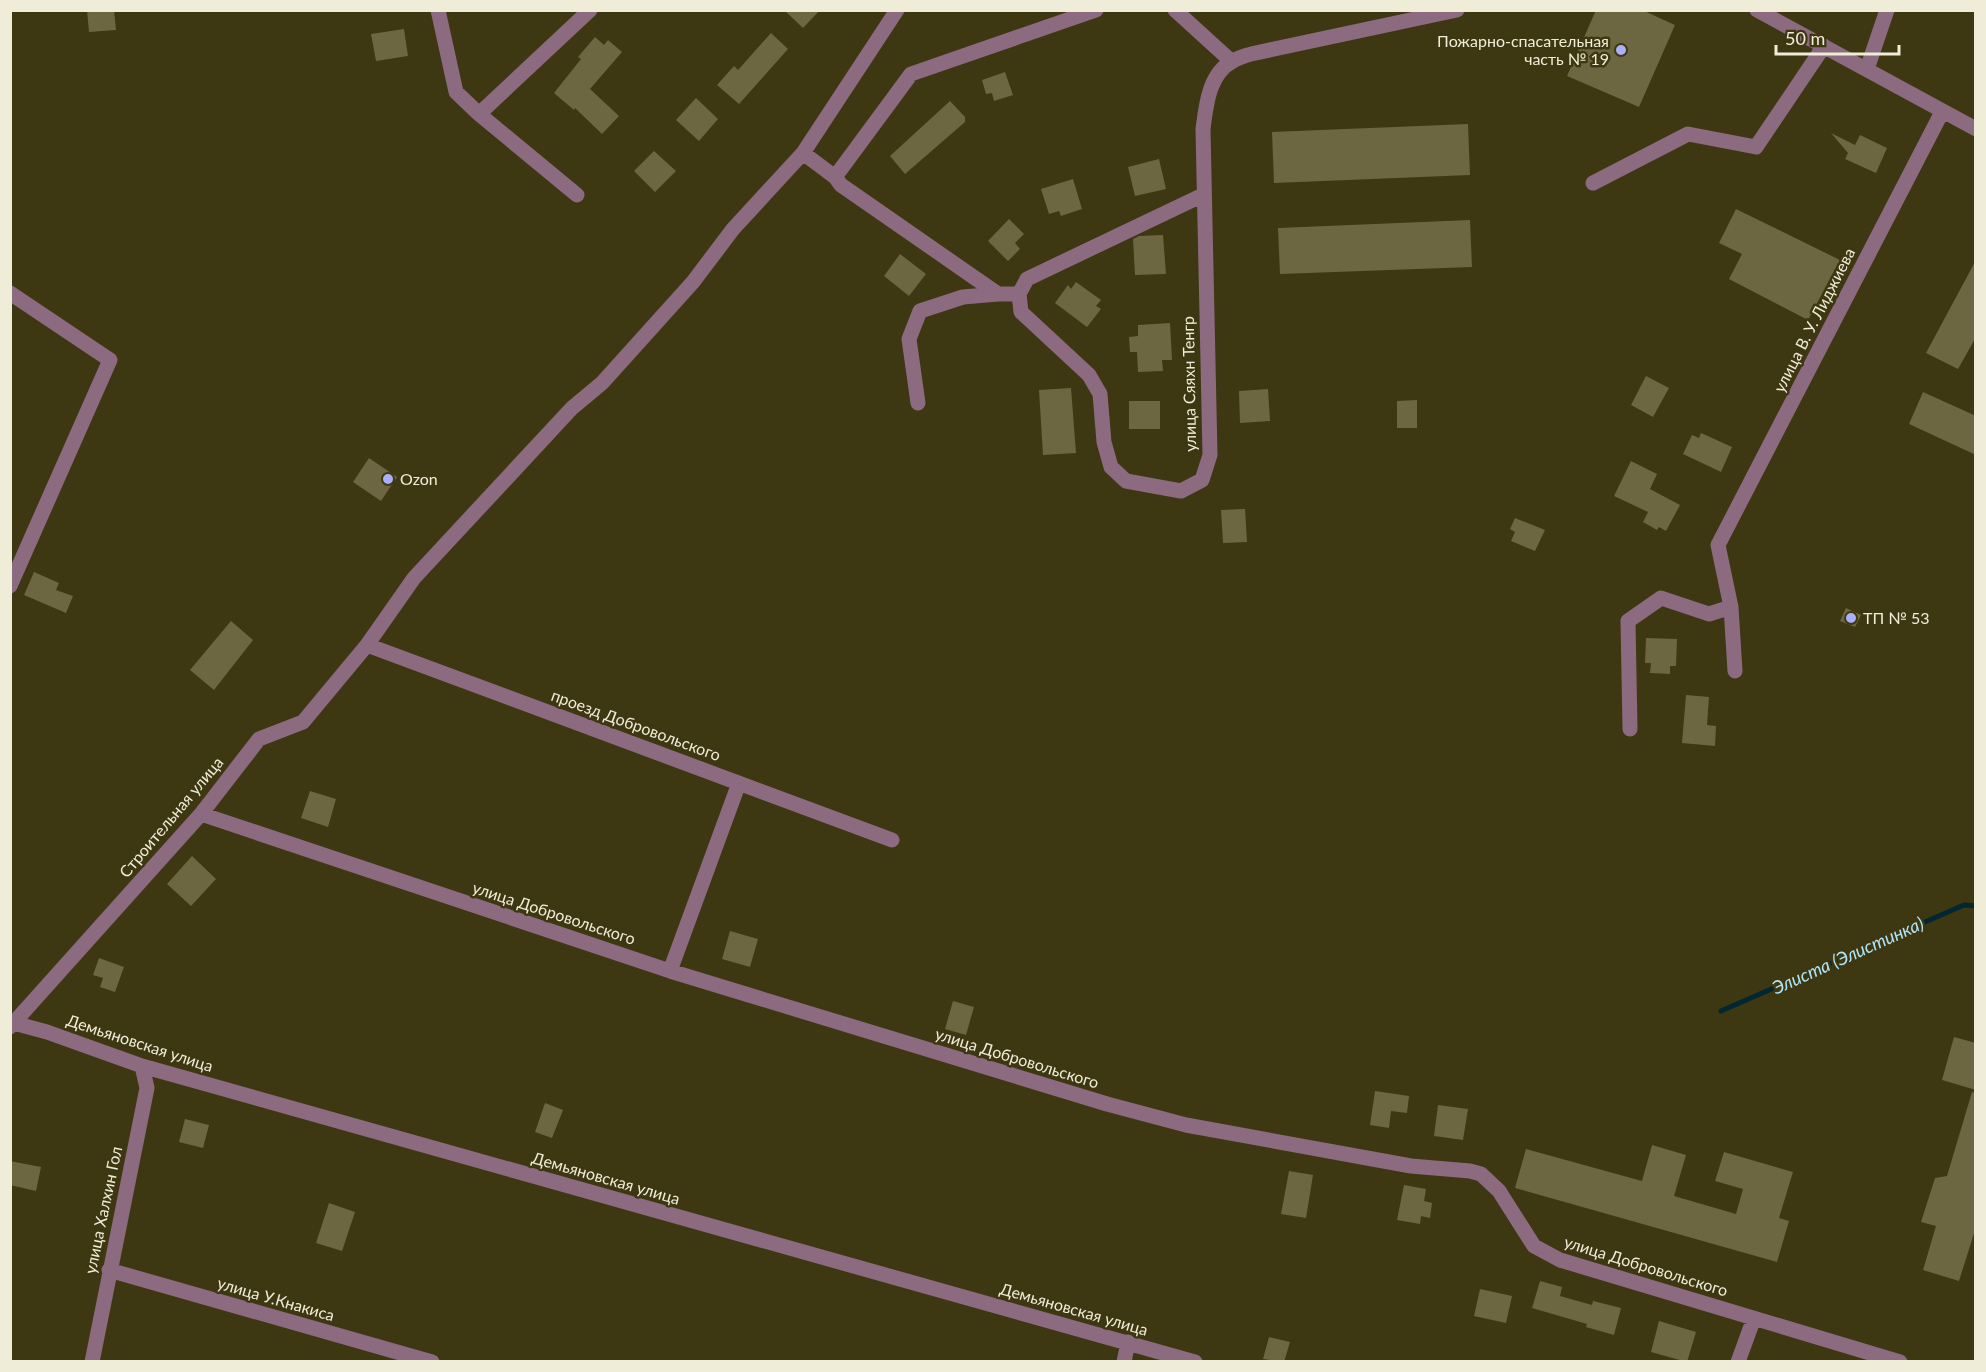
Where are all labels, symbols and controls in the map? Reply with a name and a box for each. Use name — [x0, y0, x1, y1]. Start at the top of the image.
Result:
scale bar — [1776, 18, 1899, 56]
text: 50 m — [1785, 27, 1825, 49]
place label: Пожарно-спасательная часть № 19 — [1437, 31, 1609, 68]
marker: Пожарно-спасательная часть № 19 — [1614, 43, 1628, 57]
street label: улица В. У. Лиджиева — [1769, 244, 1858, 395]
street label: улица Сяяхн Тенгр — [1178, 316, 1199, 452]
place label: Ozon — [400, 469, 438, 488]
marker: Ozon — [381, 472, 395, 486]
place label: ТП № 53 — [1863, 608, 1930, 627]
marker: ТП № 53 — [1844, 611, 1858, 625]
street label: проезд Добровольского — [549, 685, 723, 764]
street label: Строительная улица — [115, 753, 227, 881]
street label: улица Добровольского — [470, 877, 638, 948]
water label: Элиста (Элистинка) — [1768, 912, 1927, 998]
street label: Демьяновская улица — [65, 1010, 216, 1075]
street label: улица Добровольского — [933, 1024, 1101, 1091]
street label: улица Халхин Гол — [80, 1144, 125, 1275]
street label: Демьяновская улица — [530, 1147, 682, 1208]
street label: улица Добровольского — [1562, 1232, 1730, 1299]
street label: улица У.Кнакиса — [215, 1273, 337, 1324]
street label: Демьяновская улица — [998, 1278, 1150, 1339]

